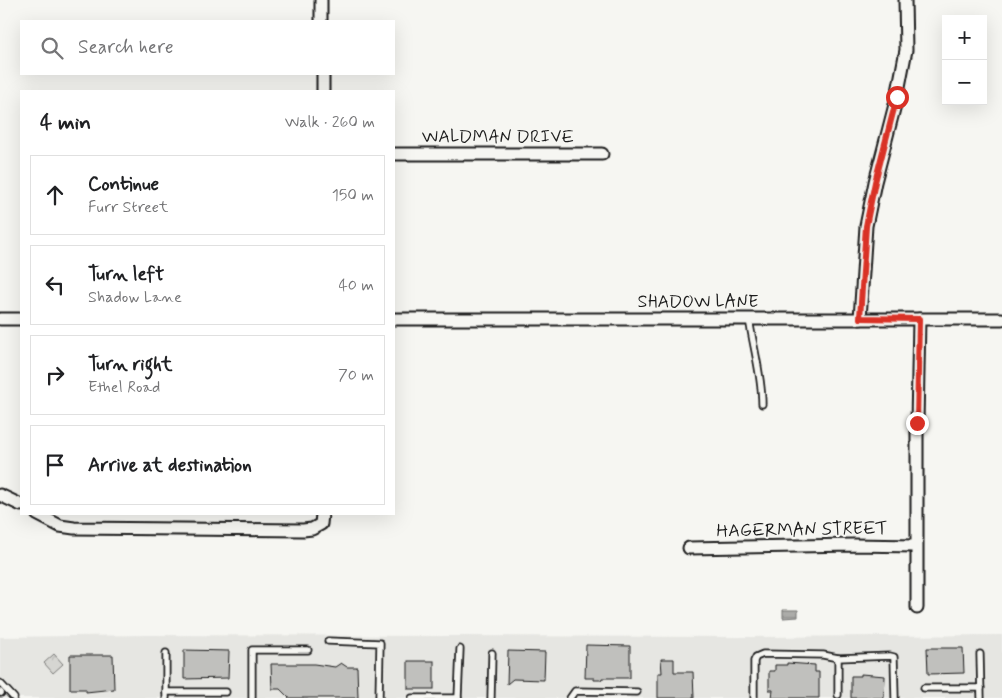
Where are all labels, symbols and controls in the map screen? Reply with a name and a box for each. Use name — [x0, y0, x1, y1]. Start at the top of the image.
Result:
map controls — [942, 15, 987, 105]
button: + — [942, 15, 987, 60]
search box — [20, 20, 395, 75]
icon: search — [38, 34, 66, 62]
text: Search here — [78, 35, 174, 60]
button: − — [942, 60, 987, 105]
route start — [886, 86, 909, 109]
text: 4 min — [40, 109, 91, 137]
text: Walk · 260 m — [285, 112, 375, 133]
street label: WALDMAN DRIVE — [422, 125, 574, 149]
text: Continue — [88, 172, 159, 197]
icon: ahead — [41, 181, 69, 209]
text: 150 m — [332, 185, 374, 206]
text: Furr Street — [88, 197, 168, 218]
text: Turn left — [88, 262, 164, 287]
icon: left — [41, 271, 69, 299]
text: 40 m — [338, 275, 374, 296]
text: Shadow Lane — [88, 287, 182, 308]
street label: SHADOW LANE — [638, 290, 758, 314]
text: Turn right — [88, 352, 172, 377]
icon: right — [41, 361, 69, 389]
text: 70 m — [338, 365, 374, 386]
text: Ethel Road — [88, 377, 160, 398]
route end — [906, 412, 929, 435]
icon: arrive — [41, 451, 69, 479]
text: Arrive at destination — [88, 453, 252, 478]
street label: HAGERMAN STREET — [716, 517, 888, 543]

